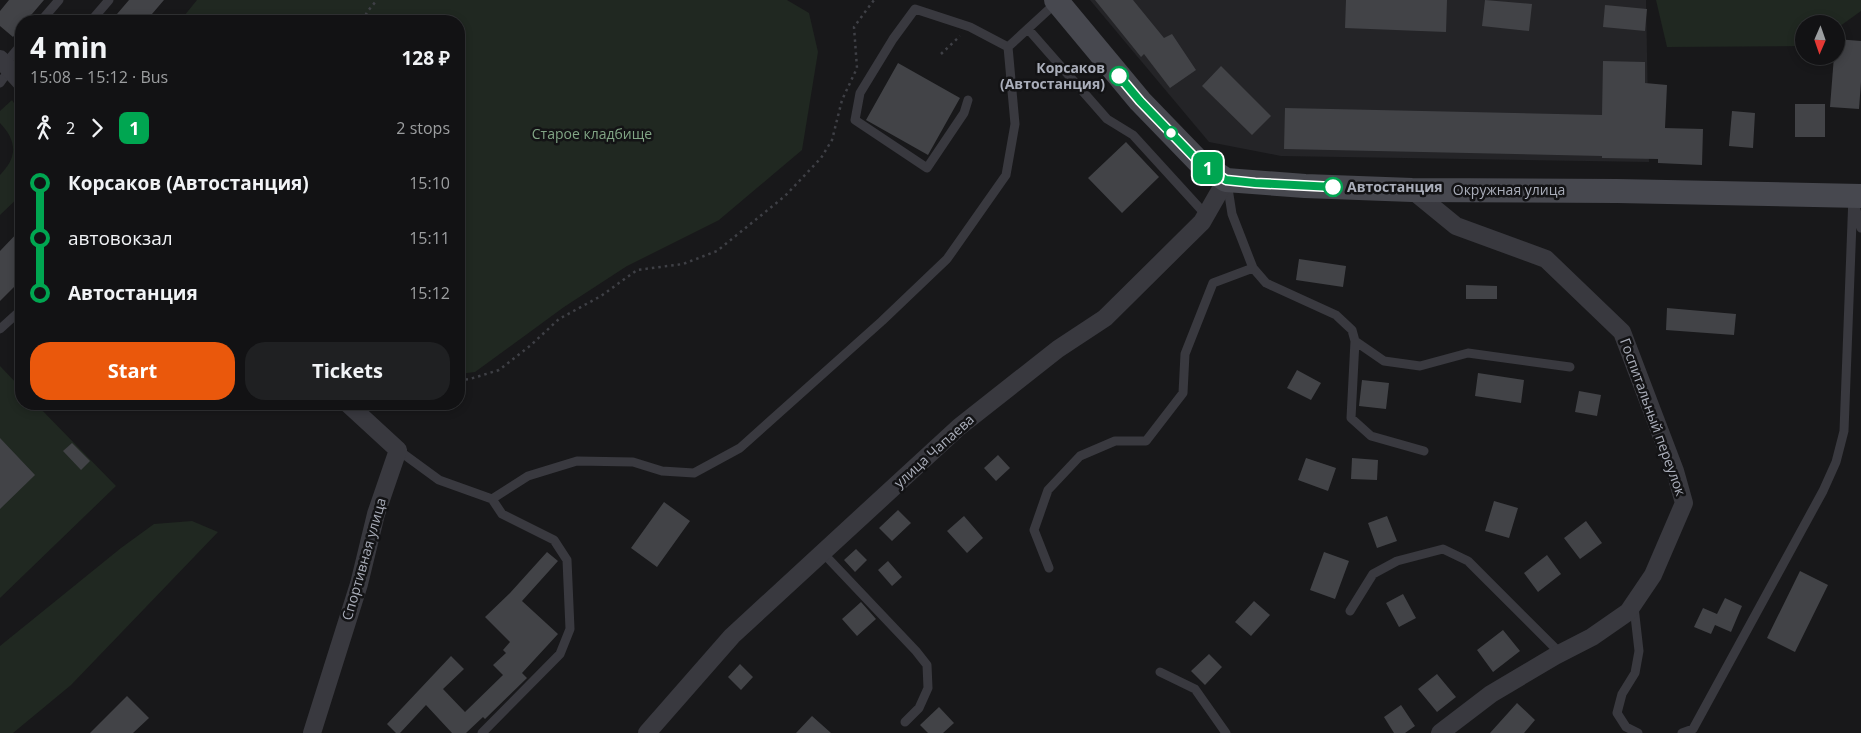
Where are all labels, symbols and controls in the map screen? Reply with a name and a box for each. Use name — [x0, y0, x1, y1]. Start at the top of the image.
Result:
north arrow — [1795, 15, 1845, 65]
map controls — [1795, 15, 1845, 65]
text: 4 min — [30, 28, 108, 66]
text: 128 ₽ — [401, 45, 450, 71]
place label: Корсаков (Автостанция) — [1000, 58, 1105, 93]
text: 15:08 – 15:12 · Bus — [30, 66, 168, 88]
marker: Корсаков (Автостанция) — [1109, 66, 1129, 86]
icon: walk — [30, 114, 58, 142]
icon: forward — [83, 114, 111, 142]
text: 1 — [129, 116, 139, 140]
text: 2 — [66, 117, 75, 139]
text: 2 stops — [396, 117, 450, 139]
park label: Старое кладбище — [532, 124, 652, 143]
unlabelled marker — [1164, 126, 1178, 140]
line badge: 1 — [1192, 152, 1224, 184]
text: 1 — [1203, 156, 1213, 180]
text: Корсаков (Автостанция) — [68, 170, 309, 196]
text: 15:10 — [409, 172, 450, 194]
marker: Автостанция — [1323, 177, 1343, 197]
place label: Автостанция — [1347, 177, 1443, 196]
street label: Окружная улица — [1453, 180, 1565, 199]
text: автовокзал — [68, 225, 173, 251]
text: 15:11 — [409, 227, 450, 249]
text: Автостанция — [68, 280, 198, 306]
text: 15:12 — [409, 282, 450, 304]
street label: Госпитальный переулок — [1616, 335, 1691, 499]
button: Start — [30, 342, 235, 400]
button: Tickets — [245, 342, 450, 400]
street label: улица Чапаева — [890, 410, 978, 492]
street label: Спортивная улица — [337, 495, 390, 622]

